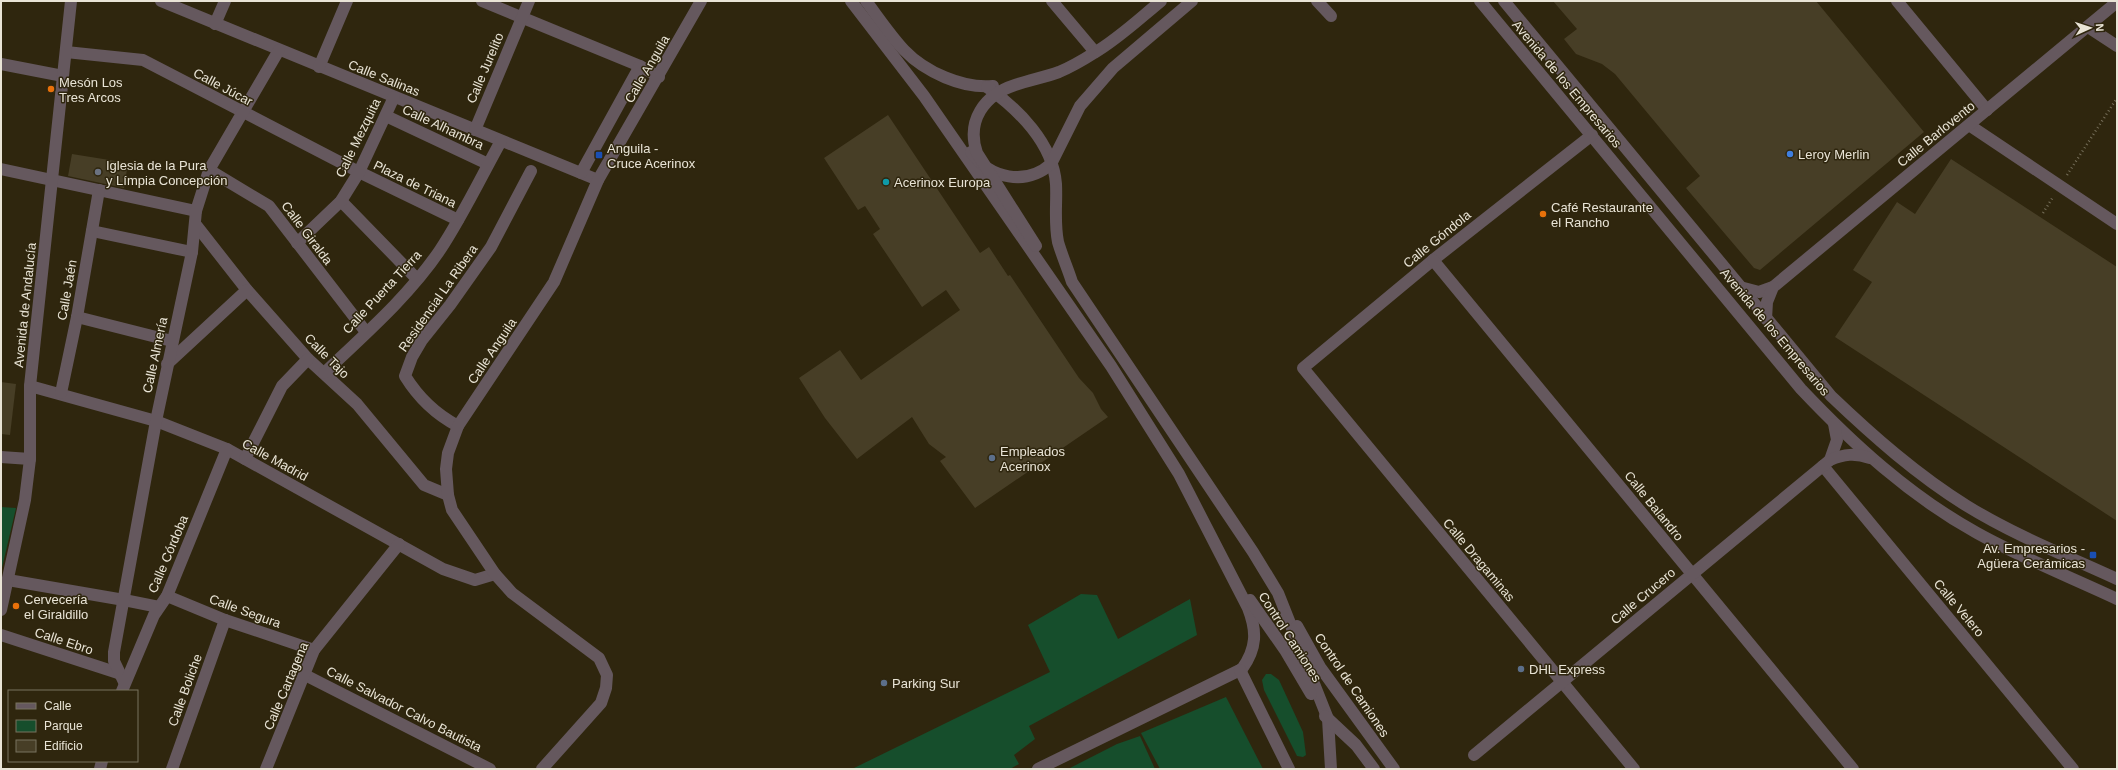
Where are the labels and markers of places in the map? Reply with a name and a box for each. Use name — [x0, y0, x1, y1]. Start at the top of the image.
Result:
place label: Mesón Los Tres Arcos — [59, 75, 123, 105]
marker: Mesón Los Tres Arcos — [46, 84, 56, 94]
place label: Anguila - Cruce Acerinox — [607, 141, 696, 171]
place label: Leroy Merlin — [1798, 147, 1870, 162]
marker: Leroy Merlin — [1785, 149, 1795, 159]
marker: Anguila - Cruce Acerinox — [594, 150, 604, 160]
place label: Iglesia de la Pura y Límpia Concepción — [106, 158, 227, 188]
marker: Iglesia de la Pura y Límpia Concepción — [93, 167, 103, 177]
place label: Acerinox Europa — [894, 175, 991, 190]
marker: Acerinox Europa — [881, 177, 891, 187]
place label: Café Restaurante el Rancho — [1551, 200, 1653, 230]
marker: Café Restaurante el Rancho — [1538, 209, 1548, 219]
place label: Empleados Acerinox — [1000, 444, 1066, 474]
marker: Empleados Acerinox — [987, 453, 997, 463]
place label: Av. Empresarios - Agüera Cerámicas — [1977, 541, 2086, 571]
marker: Av. Empresarios - Agüera Cerámicas — [2088, 550, 2098, 560]
place label: Cervecería el Giraldillo — [24, 592, 88, 622]
marker: Cervecería el Giraldillo — [11, 601, 21, 611]
place label: DHL Express — [1529, 662, 1606, 677]
marker: DHL Express — [1516, 664, 1526, 674]
place label: Parking Sur — [892, 676, 961, 691]
marker: Parking Sur — [879, 678, 889, 688]

